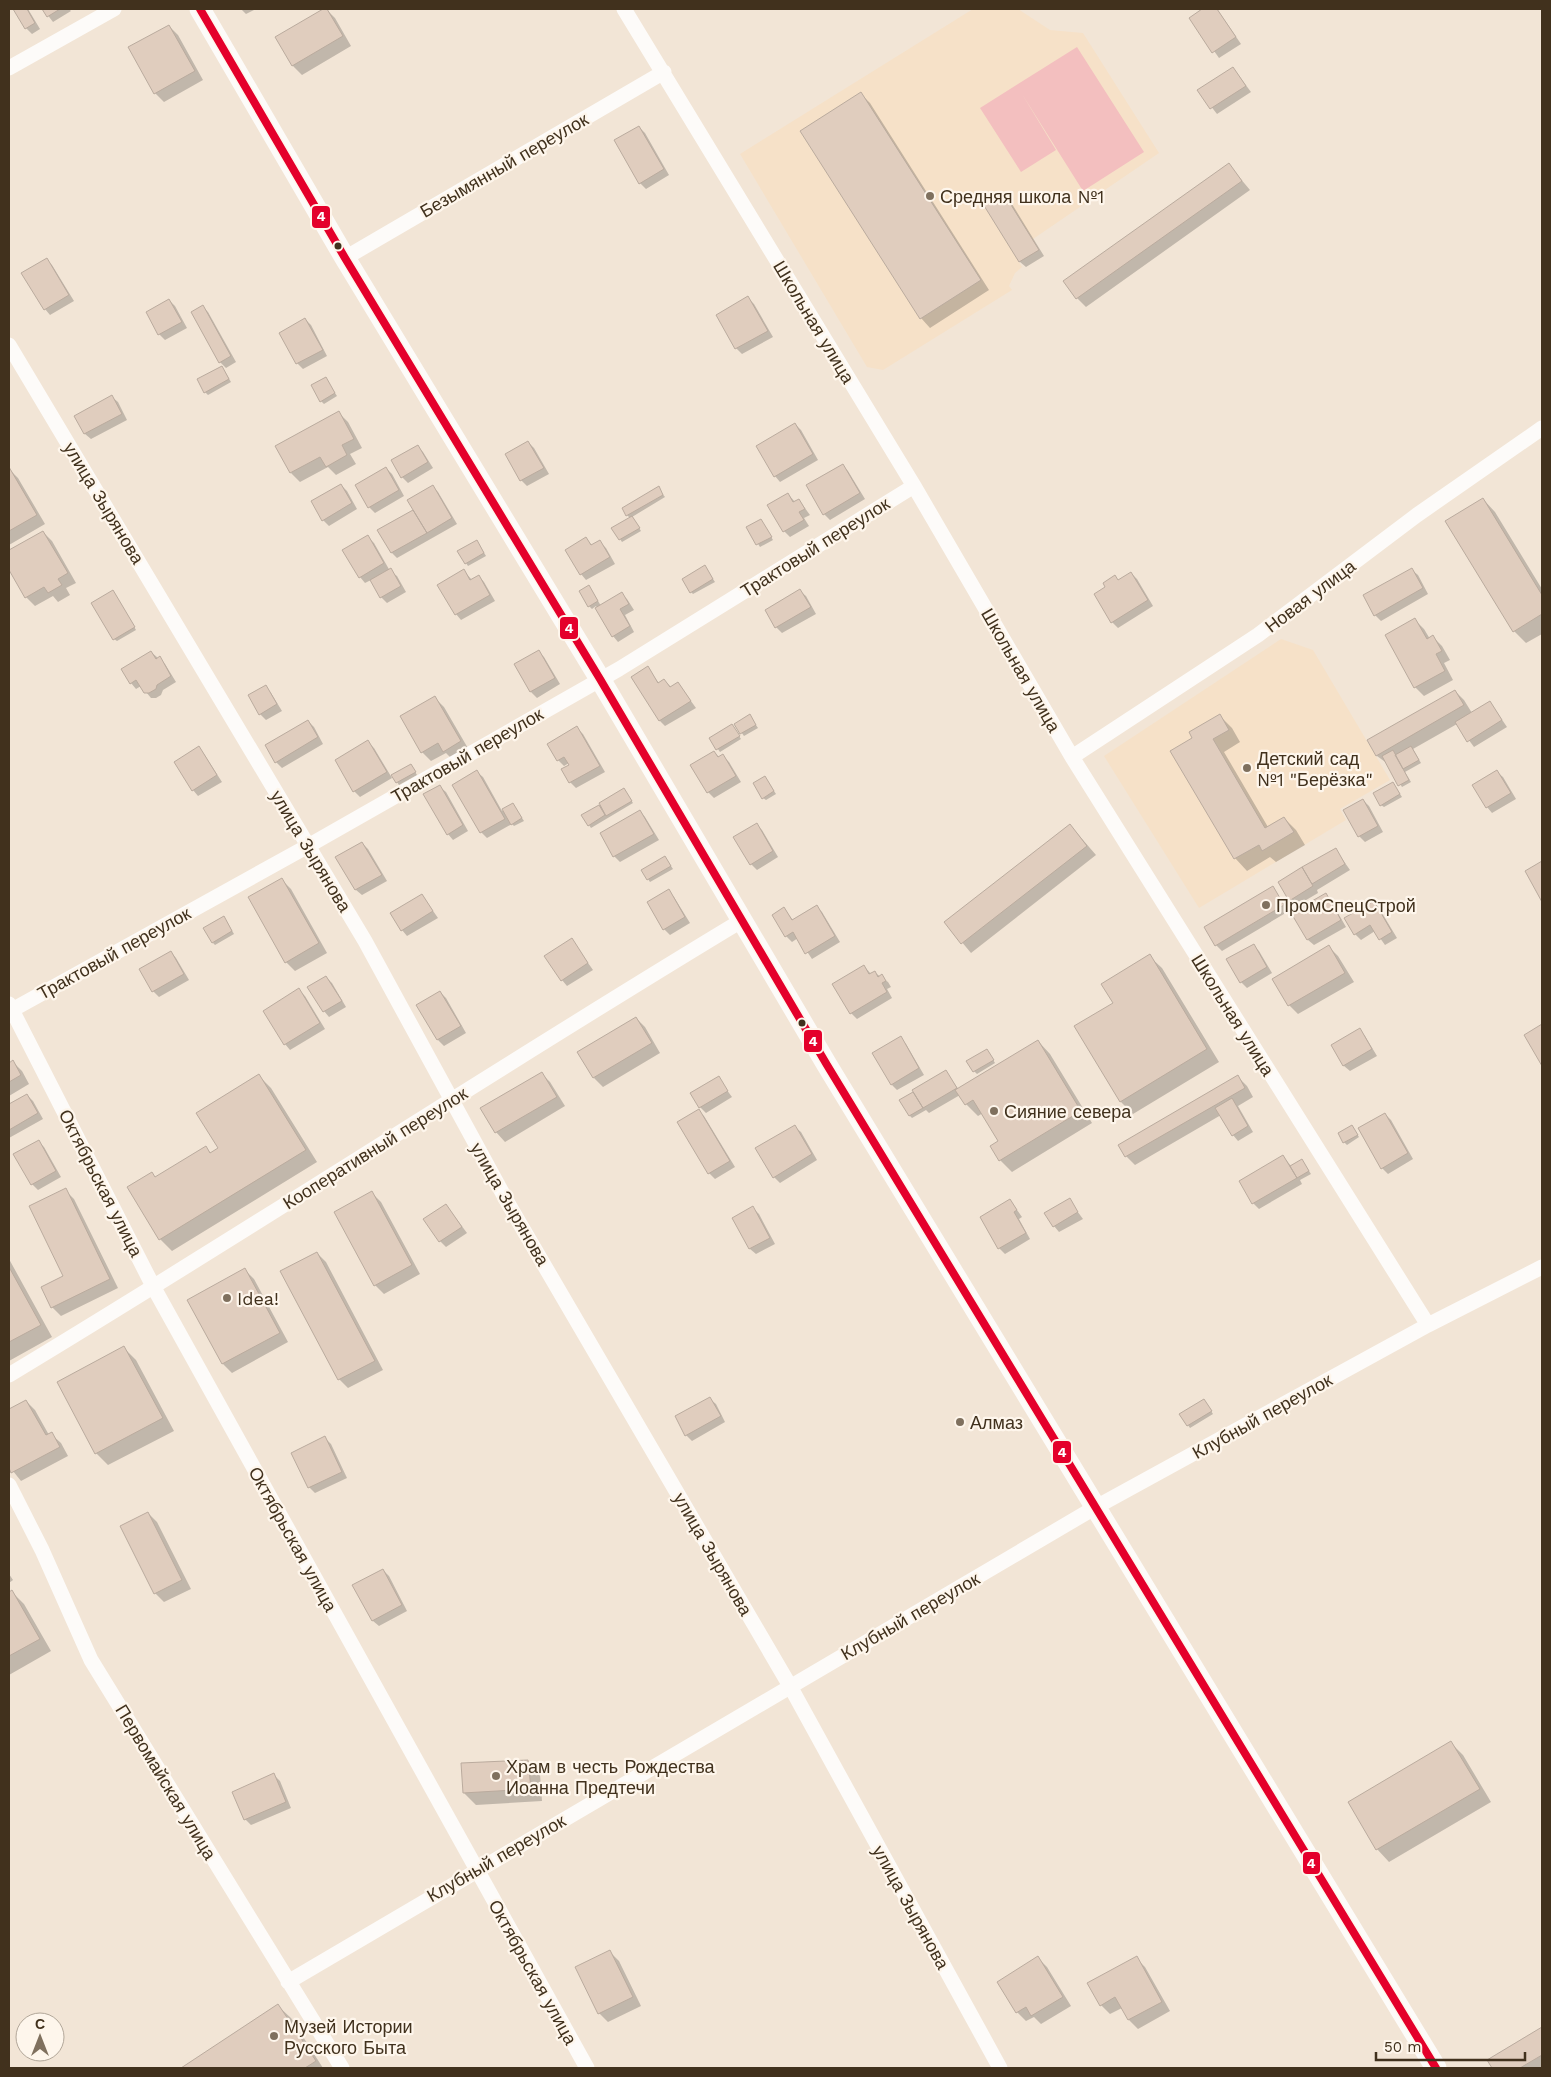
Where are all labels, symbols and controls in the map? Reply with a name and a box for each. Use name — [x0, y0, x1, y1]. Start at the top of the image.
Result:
street label: Безымянный переулок — [416, 108, 592, 222]
place label: Средняя школа №1 — [940, 186, 1104, 207]
marker: Средняя школа №1 — [924, 190, 936, 202]
line badge: 4 — [311, 205, 331, 229]
text: 4 — [316, 208, 326, 224]
unlabelled marker — [333, 241, 343, 251]
street label: Школьная улица — [769, 257, 859, 388]
street label: улица Зырянова — [59, 438, 149, 569]
street label: Трактовый переулок — [737, 493, 893, 601]
street label: Новая улица — [1261, 555, 1360, 637]
street label: Школьная улица — [977, 604, 1065, 736]
line badge: 4 — [559, 616, 579, 640]
text: 4 — [564, 620, 574, 636]
street label: Трактовый переулок — [387, 703, 547, 807]
place label: Детский сад №1 "Берёзка" — [1257, 748, 1373, 790]
marker: Детский сад №1 "Берёзка" — [1241, 762, 1253, 774]
street label: улица Зырянова — [266, 786, 356, 917]
place label: ПромСпецСтрой — [1276, 895, 1416, 916]
marker: ПромСпецСтрой — [1260, 899, 1272, 911]
street label: Трактовый переулок — [34, 902, 194, 1004]
street label: Школьная улица — [1187, 950, 1279, 1081]
unlabelled marker — [797, 1018, 807, 1028]
line badge: 4 — [803, 1029, 823, 1053]
text: 4 — [808, 1033, 818, 1049]
street label: Кооперативный переулок — [279, 1082, 471, 1214]
place label: Сияние севера — [1004, 1101, 1132, 1122]
marker: Сияние севера — [988, 1105, 1000, 1117]
street label: Октябрьская улица — [55, 1106, 148, 1261]
street label: улица Зырянова — [466, 1139, 554, 1270]
place label: Idea! — [237, 1288, 279, 1309]
marker: Idea! — [221, 1292, 233, 1304]
street label: Клубный переулок — [1189, 1369, 1336, 1463]
place label: Алмаз — [970, 1412, 1023, 1433]
marker: Алмаз — [954, 1416, 966, 1428]
line badge: 4 — [1052, 1440, 1072, 1464]
text: 4 — [1057, 1444, 1067, 1460]
street label: Октябрьская улица — [244, 1463, 342, 1616]
street label: улица Зырянова — [669, 1489, 757, 1620]
street label: Клубный переулок — [837, 1568, 983, 1664]
street label: Первомайская улица — [111, 1701, 221, 1864]
place label: Храм в честь Рождества Иоанна Предтечи — [506, 1756, 716, 1798]
marker: Храм в честь Рождества Иоанна Предтечи — [490, 1770, 502, 1782]
street label: Клубный переулок — [423, 1810, 569, 1906]
street label: улица Зырянова — [868, 1841, 954, 1973]
line badge: 4 — [1302, 1851, 1321, 1875]
text: 4 — [1306, 1855, 1316, 1871]
street label: Октябрьская улица — [484, 1896, 582, 2049]
north arrow — [15, 2012, 65, 2062]
text: С — [35, 2016, 45, 2032]
place label: Музей Истории Русского Быта — [284, 2016, 413, 2058]
marker: Музей Истории Русского Быта — [268, 2030, 280, 2042]
scale bar — [1376, 2030, 1525, 2062]
text: 50 m — [1384, 2038, 1421, 2056]

